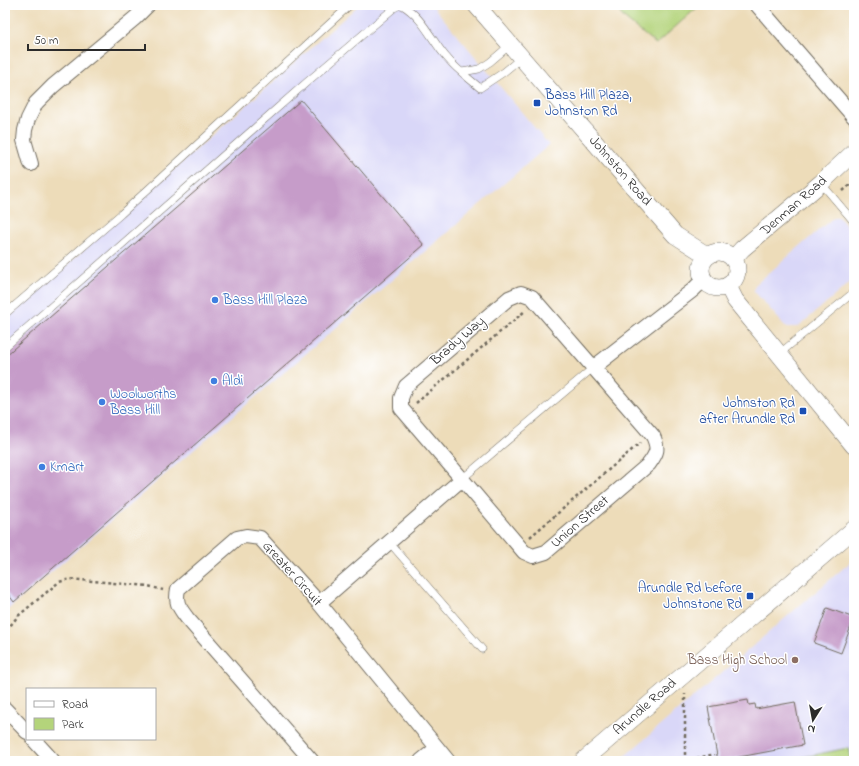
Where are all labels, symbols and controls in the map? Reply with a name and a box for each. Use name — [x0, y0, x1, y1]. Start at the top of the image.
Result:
scale bar — [28, 26, 145, 52]
text: 50 m — [34, 32, 58, 50]
place label: Bass Hill Plaza, Johnston Rd — [544, 85, 632, 122]
marker: Bass Hill Plaza, Johnston Rd — [532, 98, 542, 108]
street label: Johnston Road — [583, 131, 657, 211]
street label: Denman Road — [755, 171, 832, 242]
place label: Bass Hill Plaza — [222, 290, 307, 311]
marker: Bass Hill Plaza — [210, 295, 220, 305]
street label: Brady Way — [425, 311, 491, 372]
place label: Aldi — [222, 371, 243, 392]
marker: Aldi — [209, 376, 219, 386]
place label: Woolworths Bass Hill — [109, 384, 177, 421]
place label: Johnston Rd after Arundle Rd — [699, 393, 795, 430]
marker: Woolworths Bass Hill — [97, 397, 107, 407]
marker: Johnston Rd after Arundle Rd — [798, 406, 808, 416]
place label: Kmart — [50, 457, 85, 478]
marker: Kmart — [37, 462, 47, 472]
street label: Union Street — [546, 491, 614, 553]
street label: Greater Circuit — [257, 537, 327, 612]
place label: Arundle Rd before Johnstone Rd — [638, 578, 743, 615]
marker: Arundle Rd before Johnstone Rd — [745, 591, 755, 601]
place label: Bass High School — [686, 650, 787, 672]
marker: Bass High School — [790, 655, 800, 665]
street label: Arundle Road — [609, 673, 682, 741]
legend — [26, 688, 156, 740]
text: Road — [62, 696, 88, 714]
north arrow — [793, 700, 833, 740]
text: Park — [62, 716, 84, 734]
text: N — [806, 720, 816, 737]

